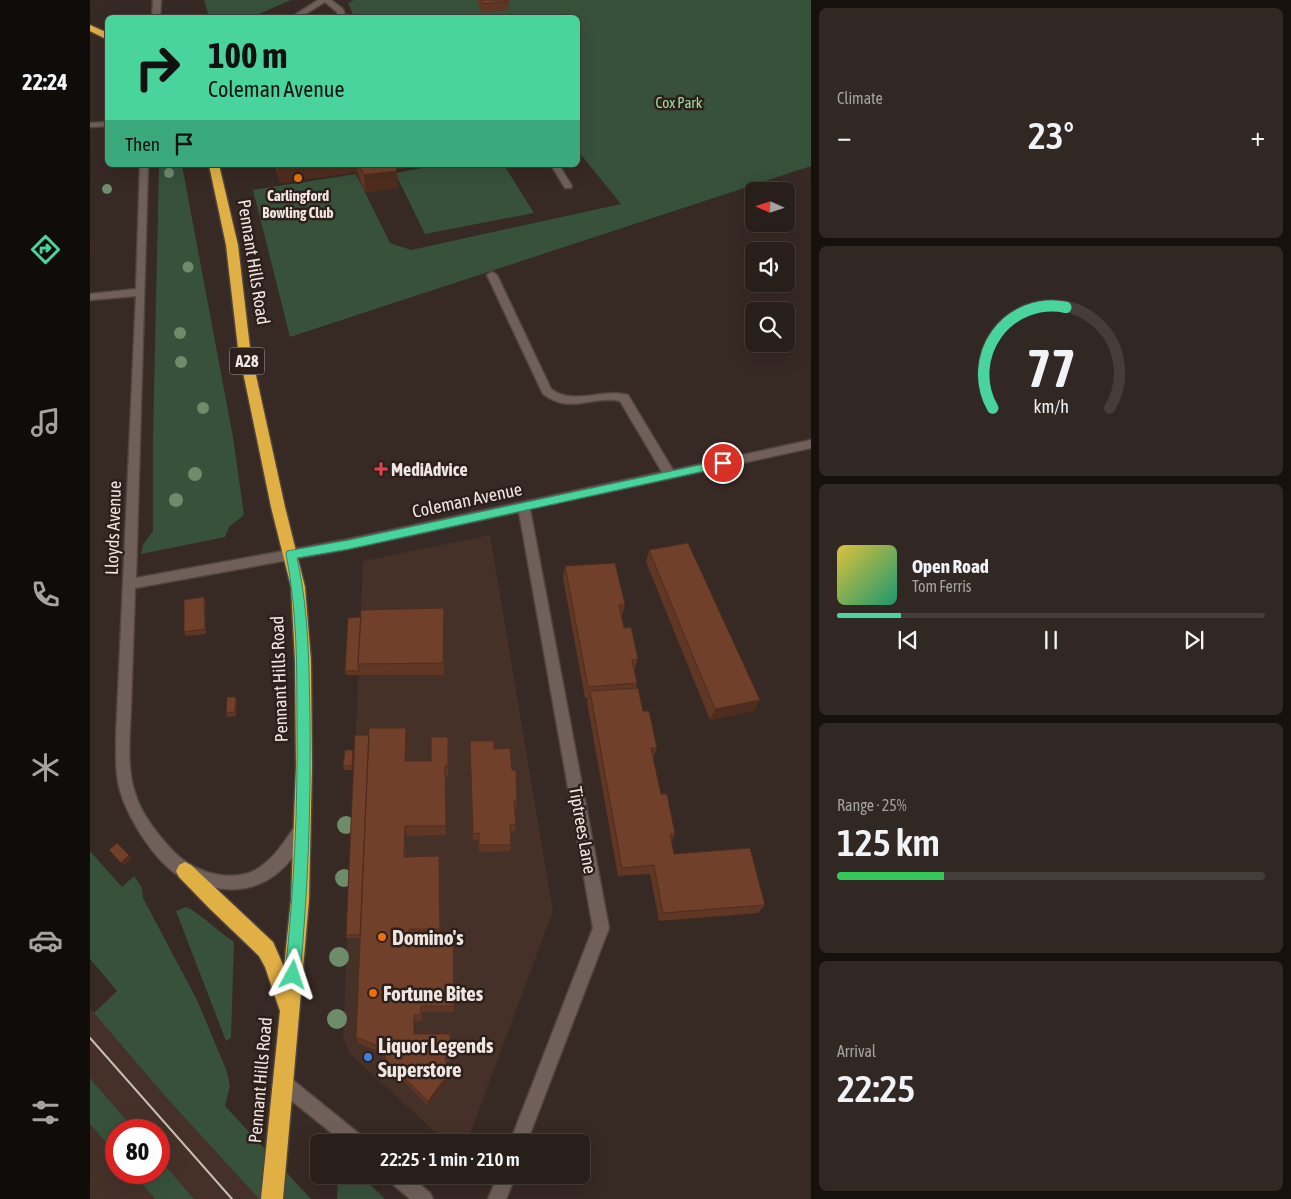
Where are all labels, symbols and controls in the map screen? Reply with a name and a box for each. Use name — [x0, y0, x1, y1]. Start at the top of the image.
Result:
icon: right — [125, 35, 190, 100]
text: 100 m — [208, 35, 287, 75]
text: 22:24 — [22, 69, 68, 95]
text: Coleman Avenue — [208, 76, 345, 102]
text: Climate — [837, 89, 883, 107]
park label: Cox Park — [656, 94, 703, 111]
text: 23° — [1028, 114, 1074, 157]
text: − — [837, 120, 852, 152]
text: + — [1250, 120, 1265, 152]
icon: arrive — [170, 130, 198, 158]
text: Then — [125, 133, 160, 155]
marker: Carlingford Bowling Club — [292, 172, 304, 184]
north arrow — [745, 182, 795, 232]
map controls — [745, 182, 795, 352]
place label: Carlingford Bowling Club — [262, 187, 334, 221]
street label: Pennant Hills Road — [234, 198, 274, 326]
icon: directions — [28, 232, 63, 267]
button: sound — [745, 242, 795, 292]
button: search — [745, 302, 795, 352]
text: 77 — [1027, 338, 1075, 398]
road number: A28 — [230, 348, 264, 374]
text: km/h — [1033, 396, 1069, 417]
icon: music — [28, 405, 63, 440]
pin — [702, 442, 744, 484]
icon: arrive — [709, 449, 737, 477]
place label: MediAdvice — [391, 459, 468, 480]
marker: MediAdvice — [375, 463, 387, 475]
street label: Coleman Avenue — [410, 478, 524, 522]
street label: Lloyds Avenue — [101, 481, 125, 575]
text: Open Road — [912, 555, 989, 577]
icon: phone — [28, 577, 63, 612]
text: Tom Ferris — [912, 577, 971, 595]
street label: Pennant Hills Road — [266, 616, 292, 742]
icon: previous — [894, 626, 922, 654]
icon: pause — [1037, 626, 1065, 654]
icon: next — [1180, 626, 1208, 654]
icon: climate — [28, 750, 63, 785]
street label: Tiptrees Lane — [565, 785, 601, 875]
text: Range · 25% — [837, 796, 907, 814]
text: 125 km — [837, 821, 940, 864]
icon: car — [28, 923, 63, 958]
place label: Domino's — [392, 925, 464, 949]
marker: Domino's — [376, 931, 388, 943]
position arrow — [266, 948, 318, 1000]
place label: Fortune Bites — [383, 981, 484, 1005]
marker: Fortune Bites — [367, 987, 379, 999]
street label: Pennant Hills Road — [244, 1016, 276, 1144]
place label: Liquor Legends Superstore — [378, 1033, 494, 1081]
text: Arrival — [837, 1042, 876, 1060]
marker: Liquor Legends Superstore — [362, 1051, 374, 1063]
text: 22:25 — [837, 1067, 915, 1110]
icon: filters — [28, 1095, 63, 1130]
speed limit sign: 80 — [105, 1119, 170, 1184]
text: 22:25 · 1 min · 210 m — [380, 1148, 520, 1170]

